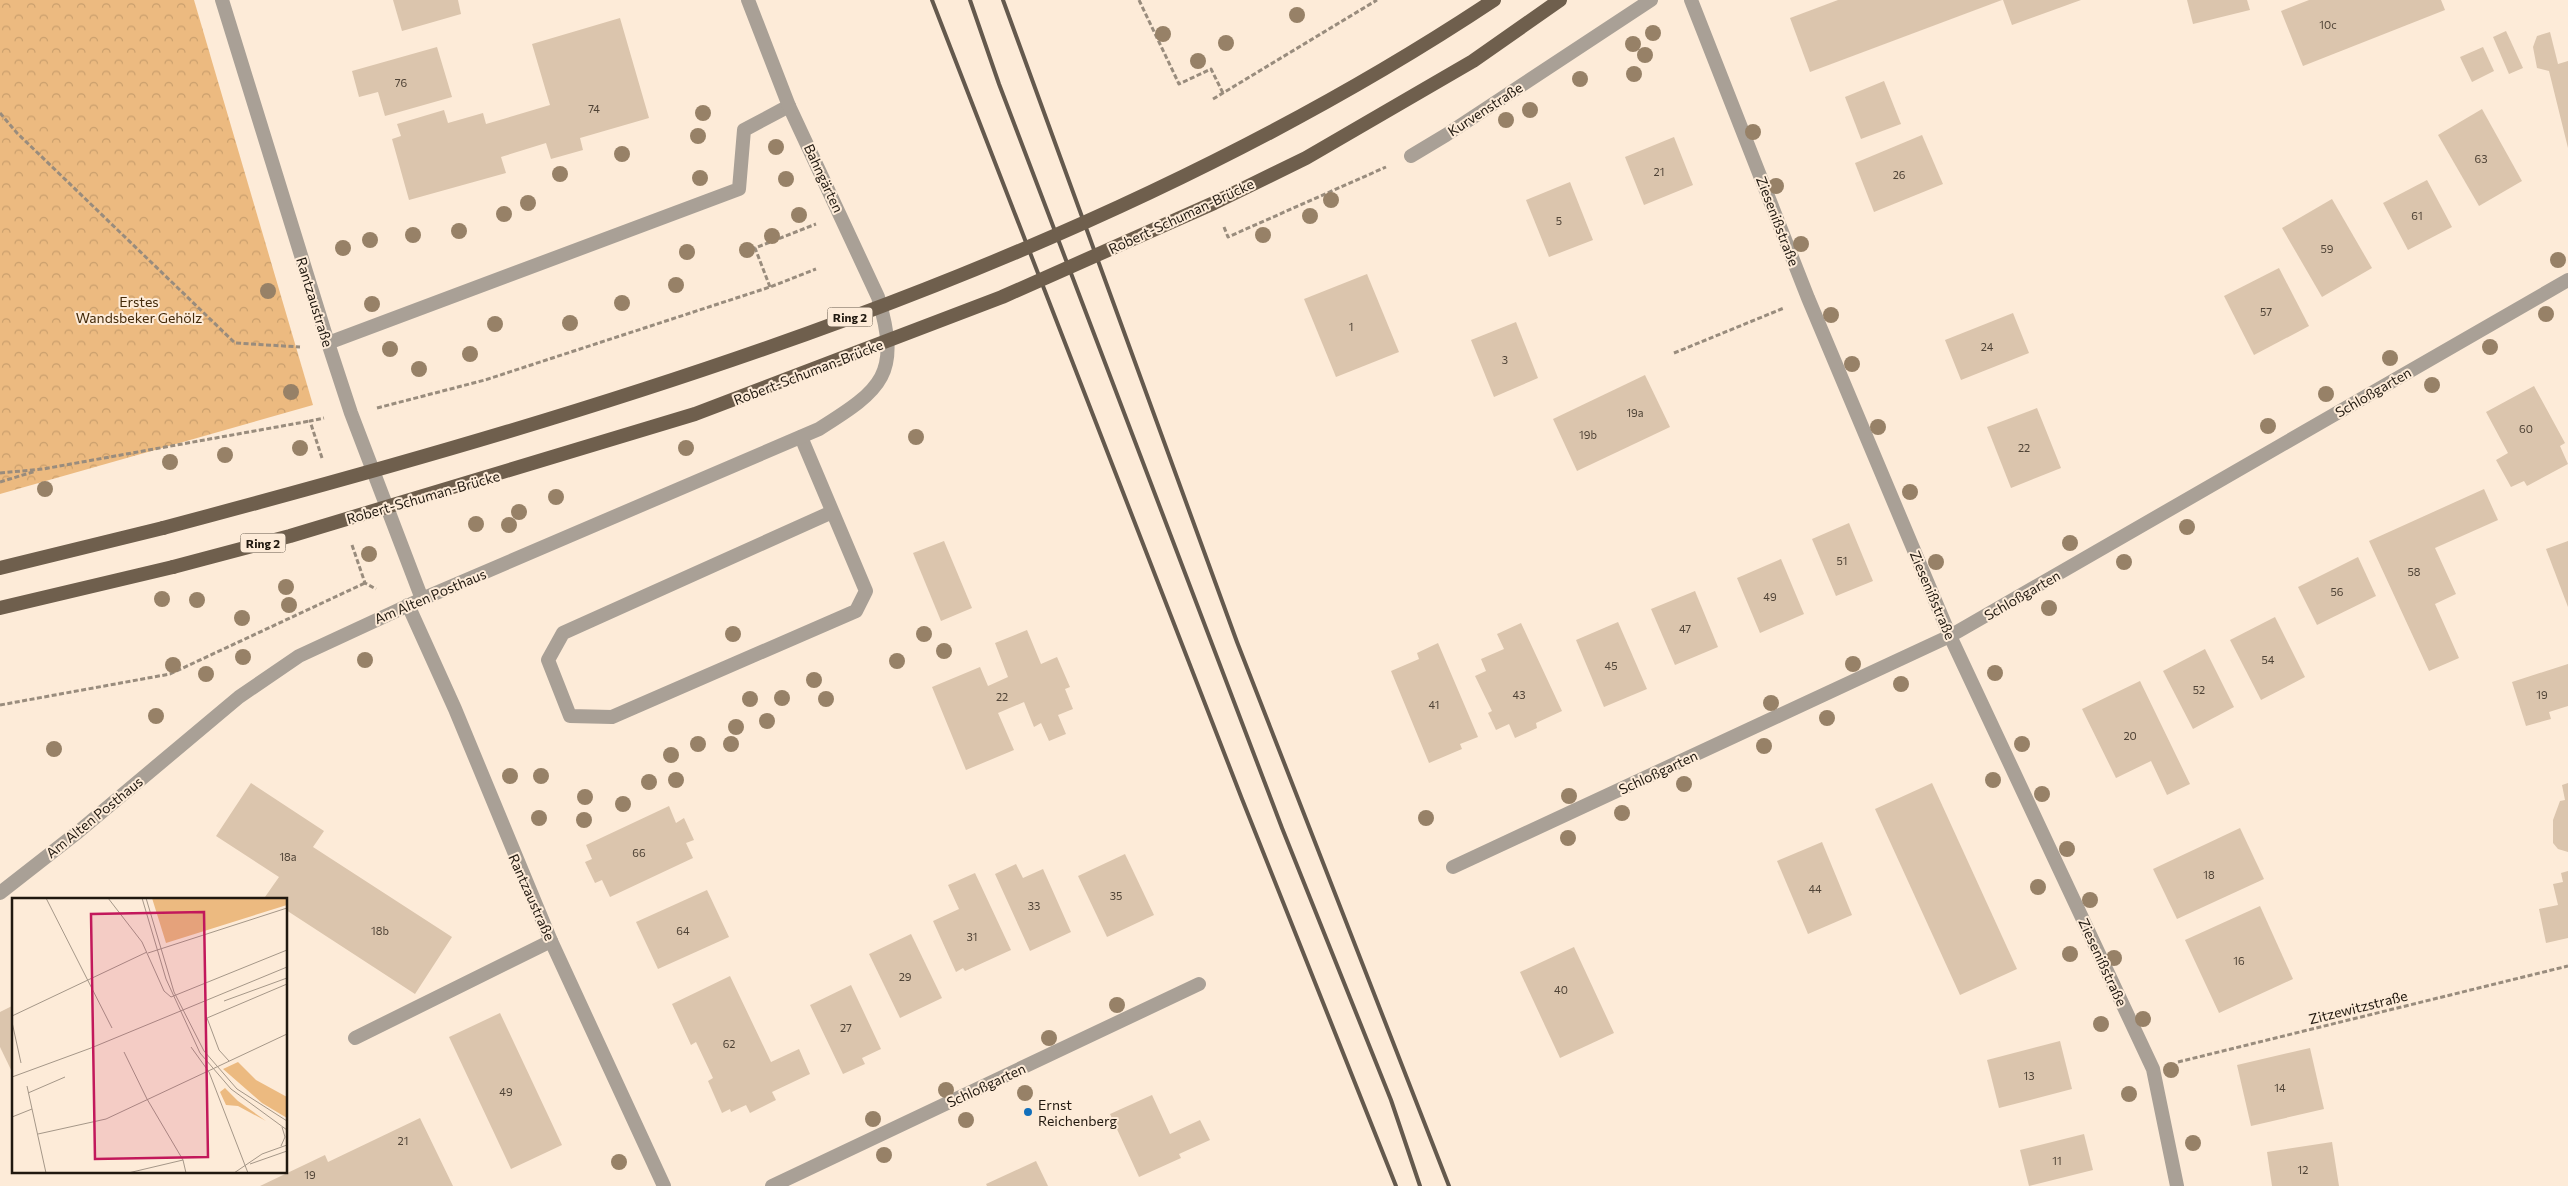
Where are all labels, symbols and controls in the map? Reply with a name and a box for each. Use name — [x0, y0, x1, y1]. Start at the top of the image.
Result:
house number: 10c — [2319, 18, 2337, 31]
house number: 76 — [395, 76, 408, 89]
street label: Kurvenstraße — [1444, 79, 1526, 139]
house number: 74 — [588, 102, 600, 115]
street label: Bahngärten — [801, 141, 847, 215]
house number: 63 — [2475, 152, 2487, 165]
house number: 21 — [1654, 165, 1664, 178]
house number: 26 — [1893, 168, 1906, 181]
street label: Ziesenißstraße — [1753, 174, 1803, 268]
street label: Robert-Schuman-Brücke — [1105, 175, 1257, 257]
house number: 61 — [2411, 209, 2423, 222]
house number: 5 — [1556, 214, 1562, 227]
house number: 59 — [2321, 242, 2334, 255]
street label: Rantzaustraße — [293, 255, 337, 349]
park label: Erstes Wandsbeker Gehölz — [76, 293, 202, 326]
house number: 57 — [2260, 305, 2272, 318]
road number: Ring 2 — [828, 308, 872, 326]
house number: 1 — [1349, 320, 1353, 333]
street label: Robert-Schuman-Brücke — [731, 336, 885, 408]
house number: 24 — [1981, 340, 1994, 353]
house number: 3 — [1502, 353, 1508, 366]
street label: Schloßgarten — [2332, 363, 2414, 421]
house number: 19a — [1626, 406, 1644, 419]
house number: 60 — [2519, 422, 2533, 435]
house number: 19b — [1579, 428, 1597, 441]
house number: 22 — [2018, 441, 2030, 454]
street label: Robert-Schuman-Brücke — [344, 467, 502, 527]
road number: Ring 2 — [240, 534, 286, 552]
street label: Ziesenißstraße — [1907, 548, 1959, 642]
house number: 51 — [1836, 554, 1848, 567]
street label: Am Alten Posthaus — [372, 565, 488, 627]
house number: 58 — [2408, 565, 2421, 578]
street label: Schloßgarten — [1981, 566, 2063, 624]
house number: 56 — [2331, 585, 2344, 598]
house number: 49 — [1763, 590, 1777, 603]
house number: 47 — [1679, 622, 1691, 635]
house number: 54 — [2262, 653, 2275, 666]
house number: 45 — [1605, 659, 1617, 672]
house number: 52 — [2193, 683, 2205, 696]
house number: 43 — [1513, 688, 1525, 701]
house number: 19 — [2536, 688, 2548, 701]
house number: 22 — [996, 690, 1008, 703]
house number: 41 — [1429, 698, 1439, 711]
house number: 20 — [2123, 729, 2137, 742]
street label: Schloßgarten — [1616, 746, 1700, 798]
street label: Am Alten Posthaus — [42, 773, 146, 861]
house number: 66 — [632, 846, 646, 859]
house number: 18a — [279, 850, 297, 863]
street label: Rantzaustraße — [505, 851, 559, 943]
house number: 18 — [2203, 868, 2215, 881]
house number: 44 — [1808, 882, 1822, 895]
house number: 35 — [1110, 889, 1122, 902]
inset map — [12, 898, 288, 1174]
house number: 33 — [1028, 899, 1040, 912]
street label: Ziesenißstraße — [2075, 915, 2131, 1009]
house number: 18b — [371, 924, 389, 937]
house number: 64 — [676, 924, 690, 937]
house number: 31 — [967, 930, 977, 943]
house number: 16 — [2233, 954, 2245, 967]
house number: 29 — [899, 970, 912, 983]
house number: 40 — [1554, 983, 1568, 996]
street label: Zitzewitzstraße — [2307, 987, 2409, 1027]
house number: 27 — [840, 1021, 852, 1034]
house number: 62 — [723, 1037, 735, 1050]
street label: Schloßgarten — [944, 1059, 1028, 1111]
house number: 13 — [2024, 1069, 2034, 1082]
house number: 14 — [2274, 1081, 2286, 1094]
house number: 49 — [499, 1085, 513, 1098]
place label: Ernst Reichenberg — [1038, 1096, 1118, 1129]
marker: Ernst Reichenberg — [1022, 1106, 1034, 1118]
house number: 21 — [398, 1134, 408, 1147]
house number: 11 — [2052, 1154, 2062, 1167]
house number: 12 — [2298, 1163, 2308, 1176]
house number: 19 — [304, 1168, 316, 1181]

